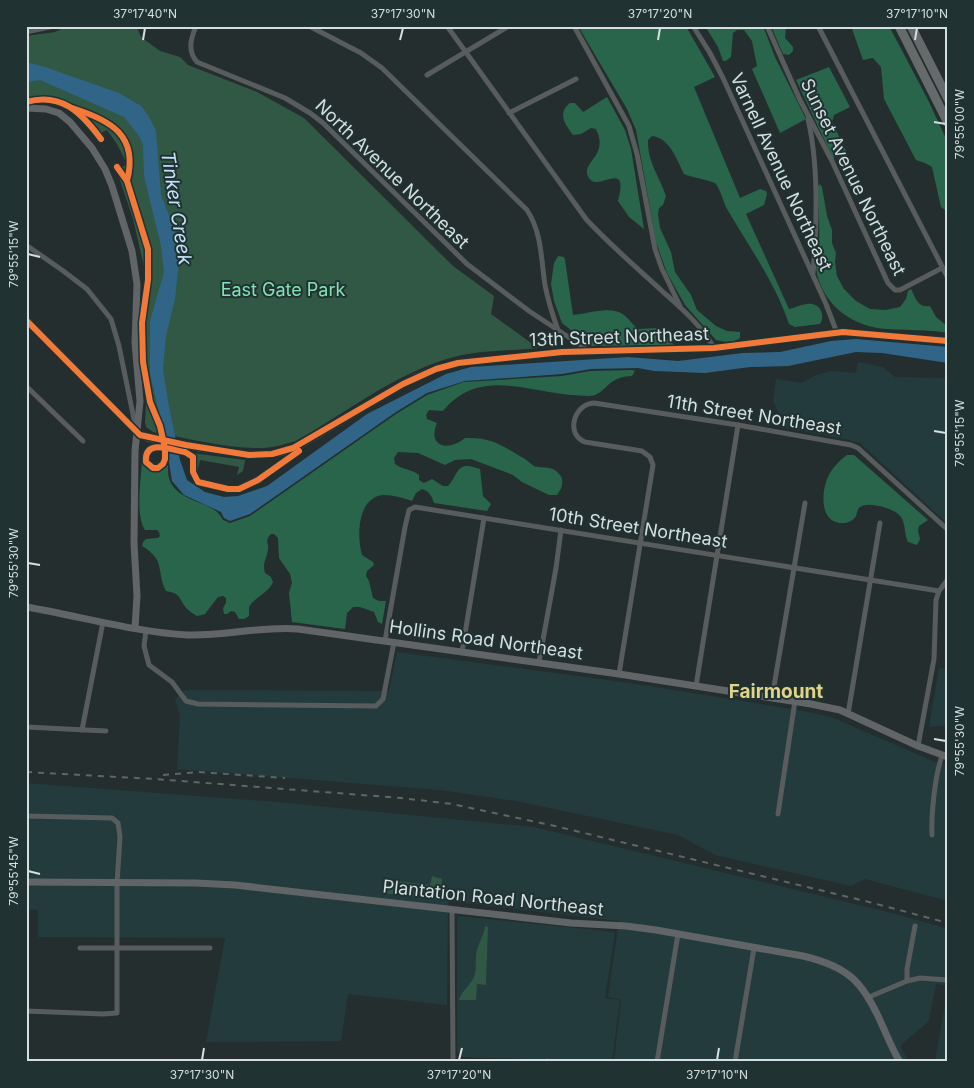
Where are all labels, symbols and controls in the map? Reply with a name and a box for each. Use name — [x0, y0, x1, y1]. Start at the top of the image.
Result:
text: 37°17'40"N — [113, 6, 177, 21]
text: 37°17'30"N — [371, 6, 435, 21]
text: 37°17'20"N — [628, 6, 692, 21]
text: 37°17'10"N — [886, 6, 948, 21]
street label: Varnell Avenue Northeast — [726, 69, 837, 274]
street label: Sunset Avenue Northeast — [797, 75, 910, 279]
text: 79°55'00"W — [952, 89, 967, 159]
street label: North Avenue Northeast — [311, 95, 474, 253]
water label: Tinker Creek — [156, 150, 197, 267]
text: 79°55'15"W — [6, 220, 21, 288]
park label: East Gate Park — [221, 279, 345, 300]
street label: 13th Street Northeast — [529, 323, 709, 350]
street label: 11th Street Northeast — [665, 390, 843, 439]
text: 79°55'15"W — [952, 399, 967, 467]
street label: 10th Street Northeast — [547, 503, 729, 552]
text: 79°55'30"W — [6, 528, 21, 598]
street label: Hollins Road Northeast — [388, 616, 584, 663]
district label: Fairmount — [729, 680, 823, 703]
text: 79°55'30"W — [952, 706, 967, 776]
text: 79°55'45"W — [6, 836, 21, 906]
street label: Plantation Road Northeast — [382, 875, 605, 920]
text: 37°17'30"N — [170, 1067, 234, 1082]
text: 37°17'20"N — [427, 1067, 491, 1082]
text: 37°17'10"N — [686, 1067, 748, 1082]

